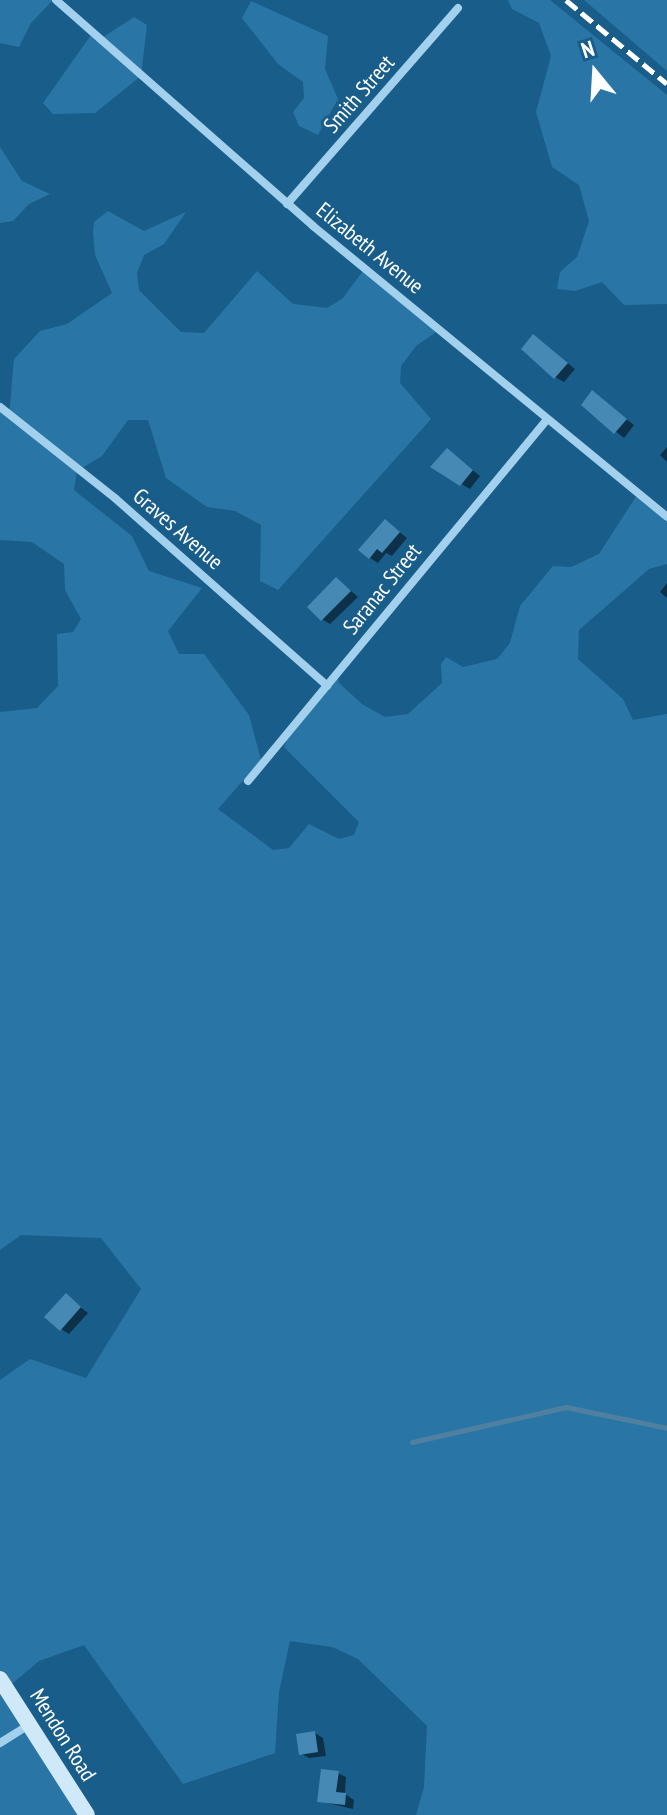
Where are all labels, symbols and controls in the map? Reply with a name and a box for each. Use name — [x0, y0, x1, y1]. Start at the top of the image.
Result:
north arrow — [555, 32, 635, 112]
text: N — [578, 34, 598, 64]
street label: Smith Street — [318, 50, 400, 138]
street label: Elizabeth Avenue — [311, 197, 429, 299]
street label: Graves Avenue — [127, 483, 229, 575]
street label: Saranac Street — [337, 538, 427, 640]
street label: Mendon Road — [24, 1684, 102, 1786]

